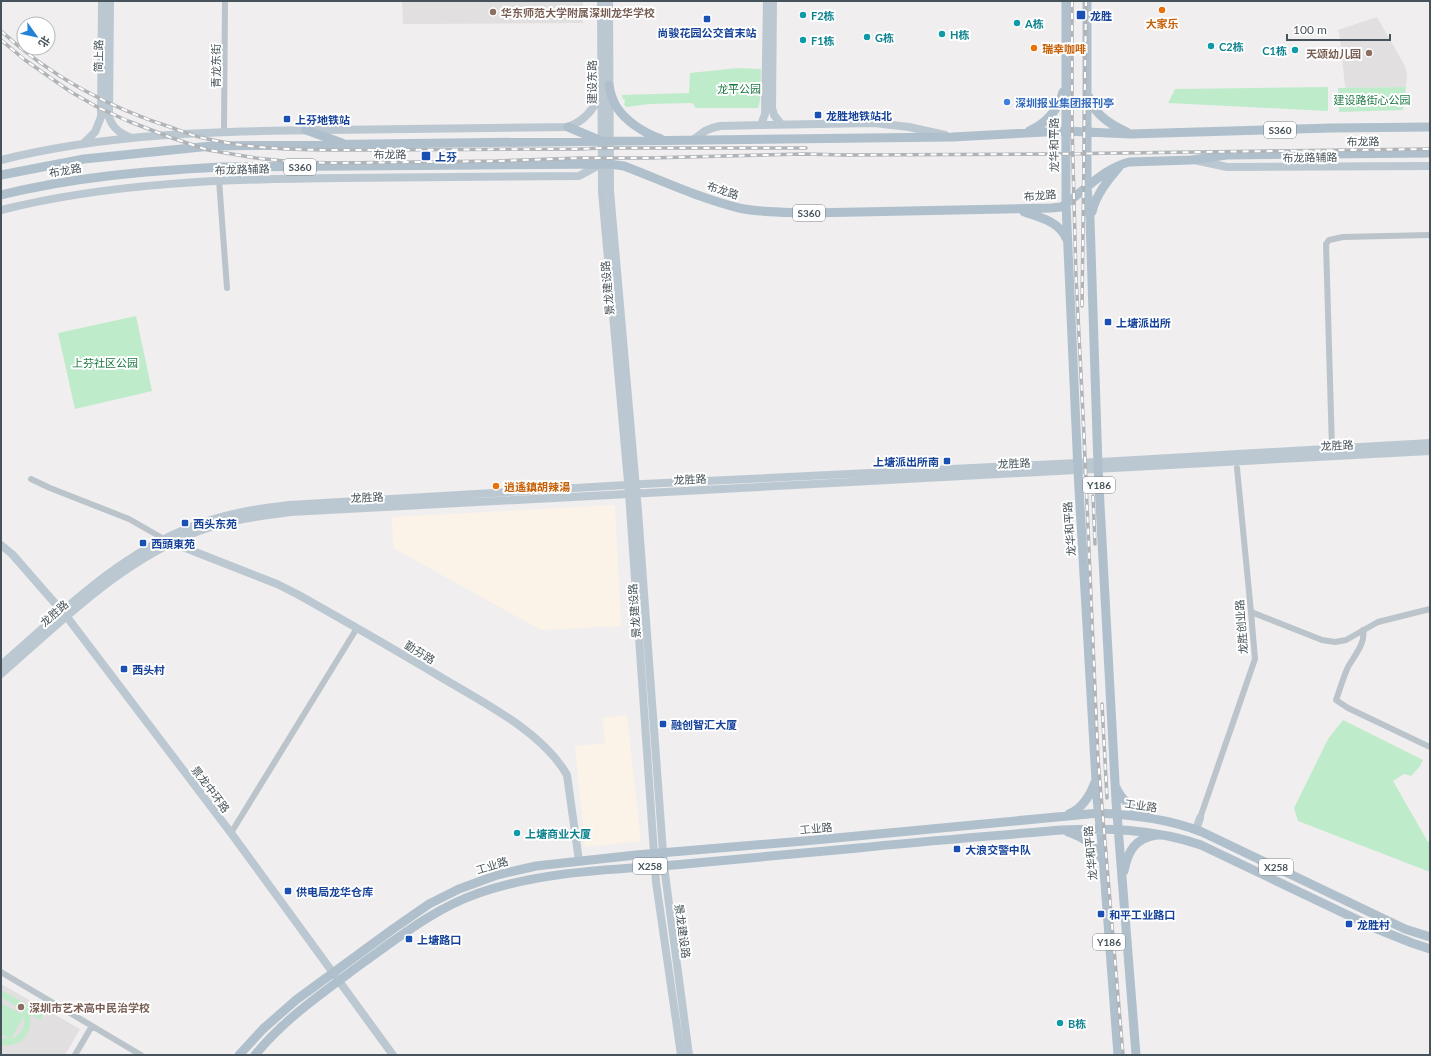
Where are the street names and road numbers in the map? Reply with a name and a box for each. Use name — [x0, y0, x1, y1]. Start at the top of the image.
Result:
street label: 简上路 — [91, 39, 105, 73]
street label: 青龙东街 — [209, 44, 222, 88]
street label: 建设东路 — [585, 60, 598, 104]
street label: 龙华和平路 — [1047, 118, 1060, 173]
road number: S360 — [1264, 122, 1296, 138]
street label: 布龙路 — [1346, 134, 1380, 148]
street label: 布龙路 — [373, 147, 407, 161]
street label: 布龙路辅路 — [1282, 150, 1338, 164]
road number: S360 — [284, 159, 316, 175]
street label: 布龙路 — [48, 161, 82, 179]
street label: 布龙路辅路 — [214, 162, 270, 176]
street label: 布龙路 — [705, 179, 741, 201]
street label: 布龙路 — [1023, 187, 1057, 203]
road number: S360 — [793, 205, 825, 221]
street label: 景龙建设路 — [598, 260, 616, 316]
street label: 龙胜路 — [1320, 438, 1354, 452]
street label: 龙胜路 — [997, 456, 1031, 470]
street label: 龙胜路 — [673, 472, 707, 486]
road number: Y186 — [1083, 477, 1115, 493]
street label: 龙胜路 — [350, 490, 384, 504]
street label: 龙华和平路 — [1061, 501, 1077, 557]
street label: 景龙建设路 — [626, 583, 642, 639]
street label: 龙胜路 — [37, 597, 71, 629]
street label: 龙胜创业路 — [1233, 599, 1249, 655]
street label: 勤芬路 — [403, 638, 437, 666]
street label: 景龙中环路 — [189, 763, 233, 815]
street label: 工业路 — [1124, 796, 1158, 814]
street label: 工业路 — [799, 820, 833, 836]
street label: 龙华和平路 — [1081, 825, 1099, 881]
street label: 工业路 — [474, 854, 510, 876]
road number: X258 — [633, 858, 667, 874]
road number: X258 — [1259, 859, 1293, 875]
street label: 景龙建设路 — [673, 903, 693, 959]
road number: Y186 — [1093, 934, 1125, 950]

